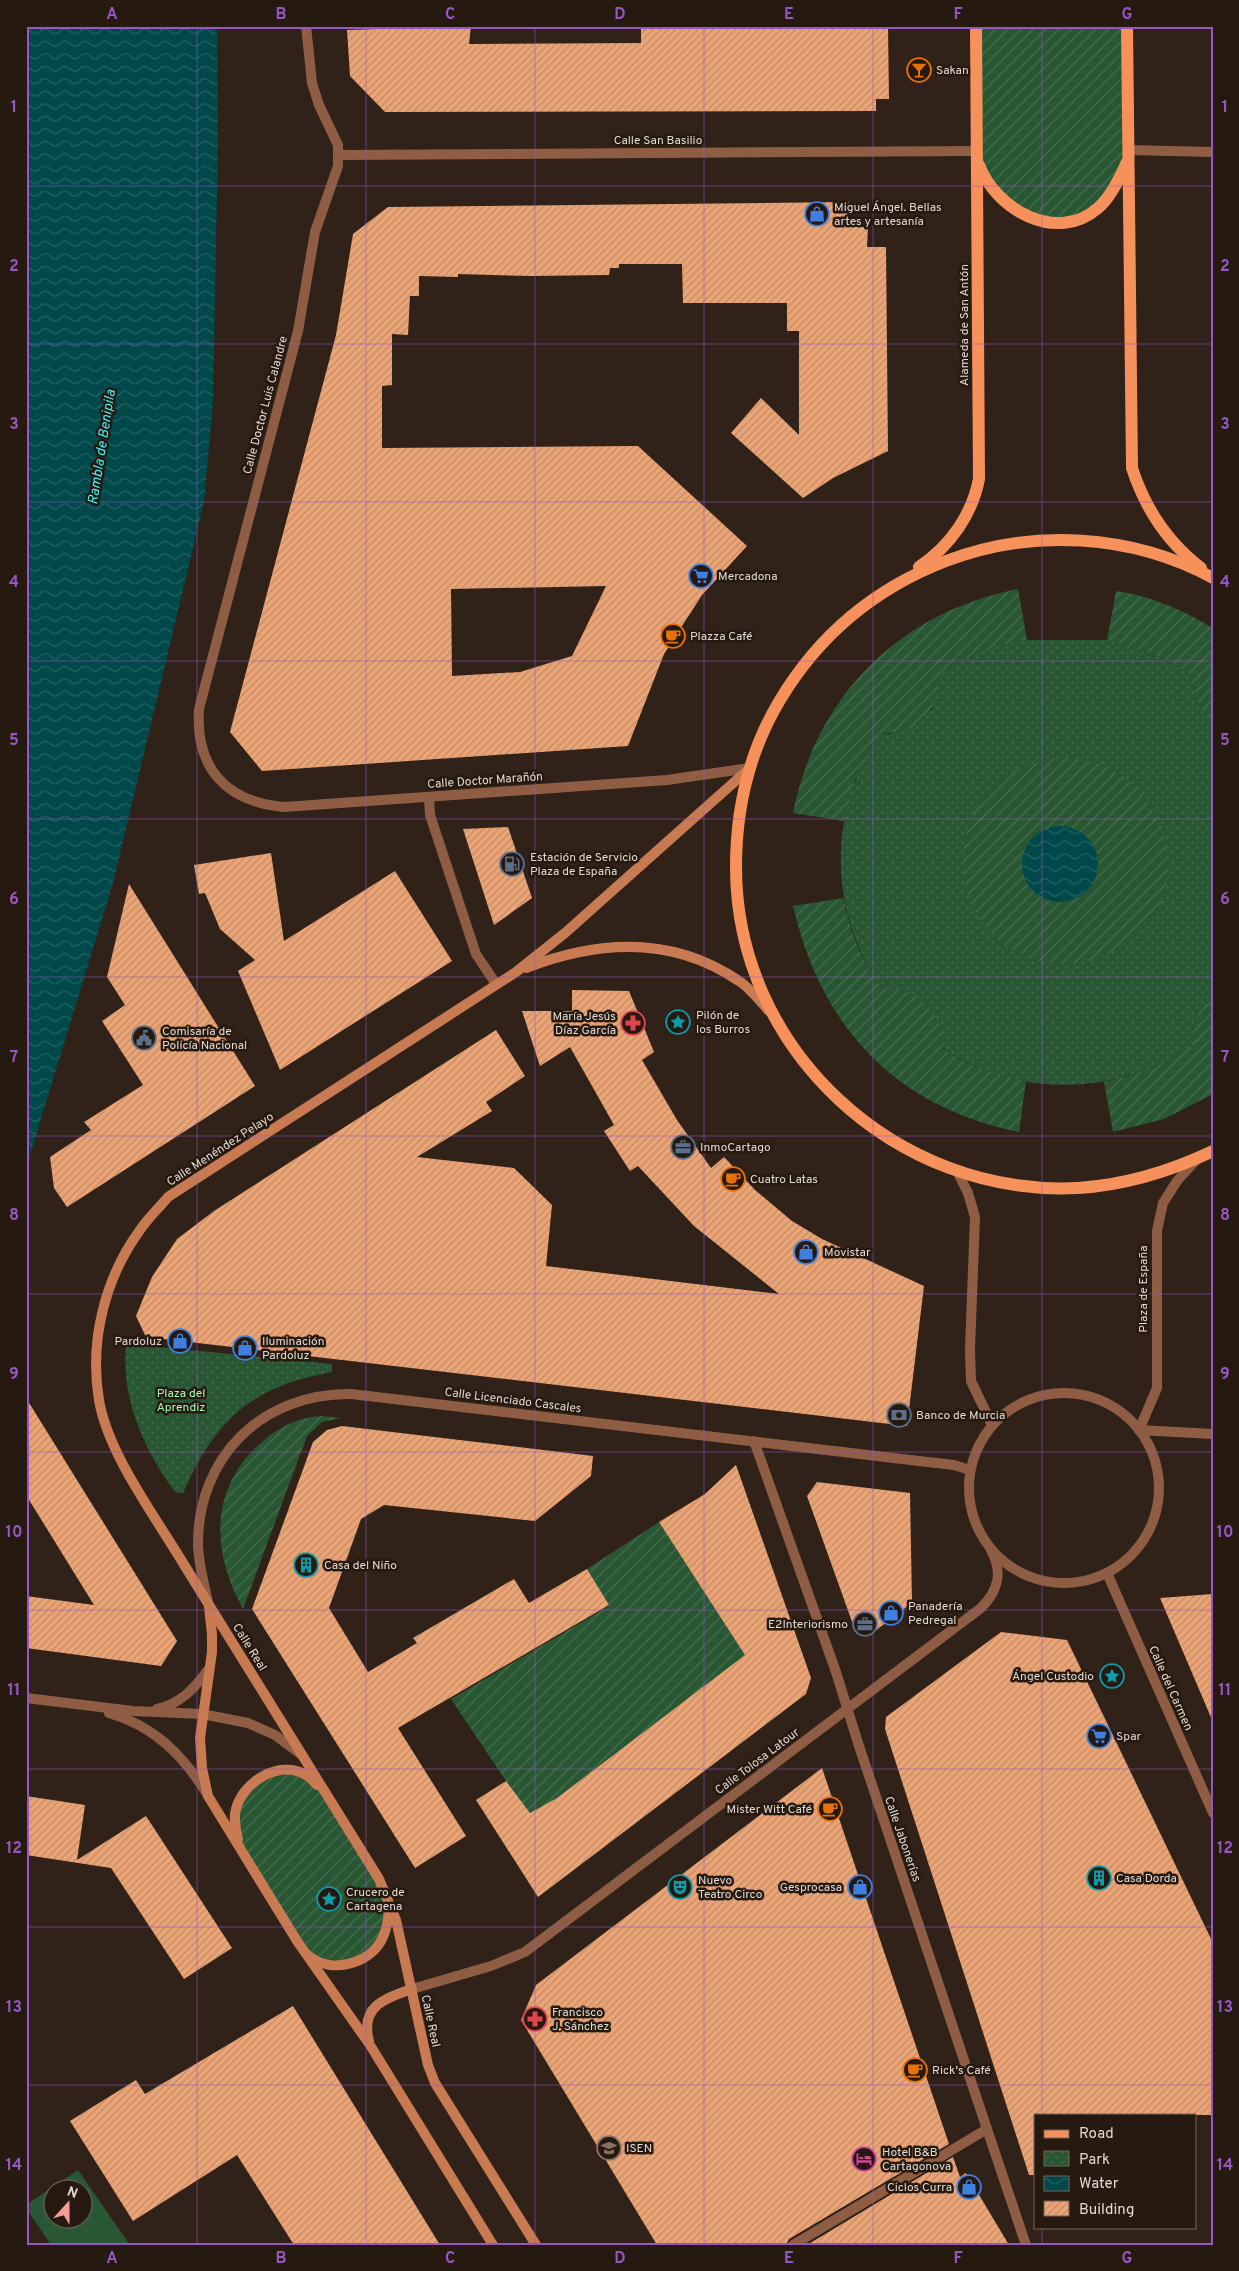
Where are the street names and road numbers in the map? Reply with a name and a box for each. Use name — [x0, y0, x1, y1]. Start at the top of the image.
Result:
street label: Calle San Basilio — [614, 133, 703, 149]
street label: Alameda de San Antón — [957, 264, 973, 386]
street label: Calle Doctor Luis Calandre — [240, 335, 292, 476]
street label: Calle Doctor Marañón — [427, 769, 543, 793]
street label: Calle Menéndez Pelayo — [164, 1109, 277, 1190]
street label: Plaza de España — [1136, 1245, 1152, 1333]
street label: Calle Licenciado Cascales — [444, 1385, 582, 1417]
street label: Calle Real — [228, 1621, 270, 1674]
street label: Calle del Carmen — [1144, 1643, 1196, 1733]
street label: Calle Tolosa Latour — [712, 1725, 803, 1799]
street label: Calle Jabonerías — [880, 1795, 924, 1884]
street label: Calle Real — [417, 1994, 443, 2049]

